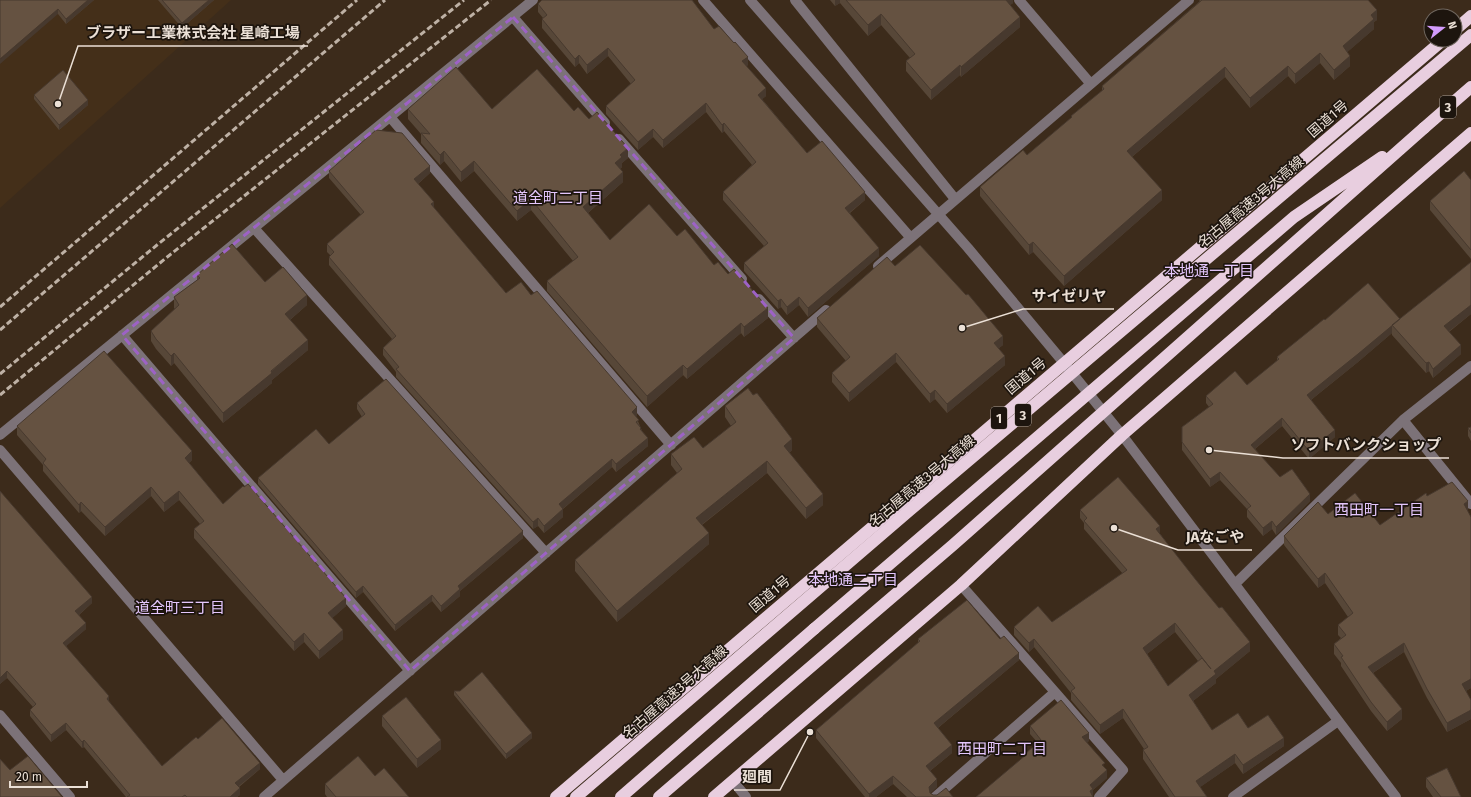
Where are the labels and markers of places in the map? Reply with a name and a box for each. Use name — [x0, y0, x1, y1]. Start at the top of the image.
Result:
callout: ブラザー工業株式会社 星崎工場 — [78, 19, 308, 46]
callout: サイゼリヤ — [1023, 282, 1114, 309]
callout: ソフトバンクショップ — [1283, 431, 1449, 458]
callout: JAなごや — [1178, 523, 1252, 550]
callout: 廻間 — [734, 763, 780, 790]

